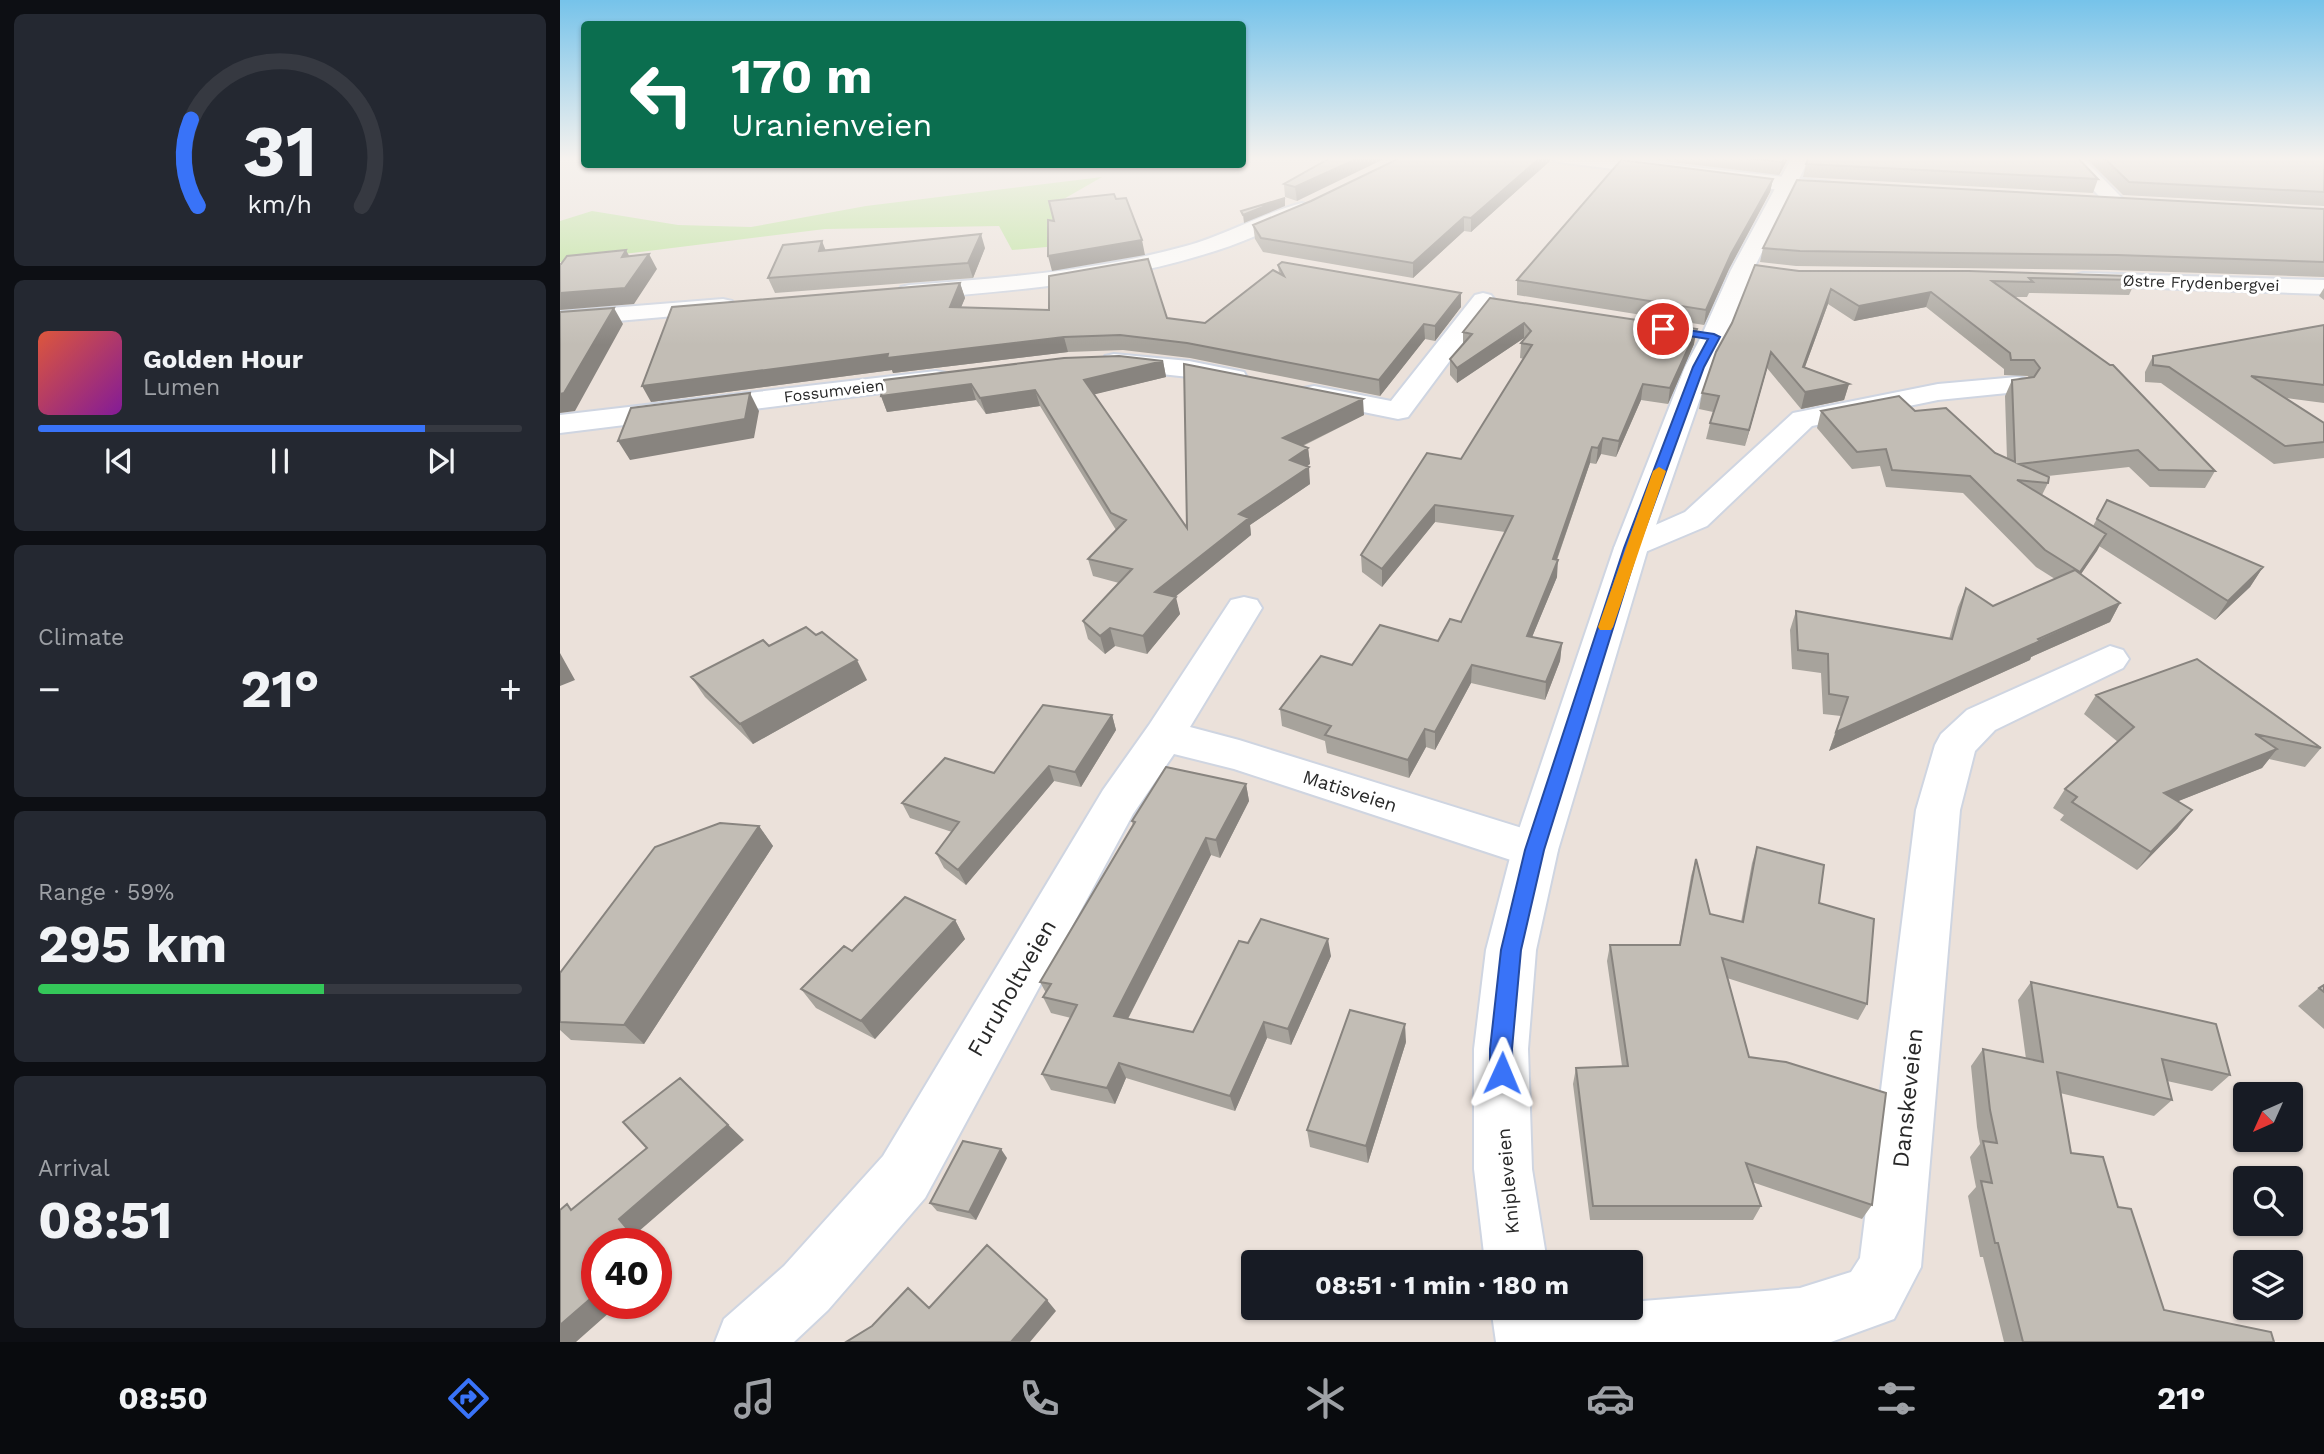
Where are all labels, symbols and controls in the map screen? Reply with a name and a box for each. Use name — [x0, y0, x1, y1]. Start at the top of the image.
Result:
text: 170 m — [731, 47, 872, 105]
icon: left — [616, 49, 707, 140]
text: Uranienveien — [731, 106, 932, 144]
text: 31 — [243, 108, 317, 194]
text: km/h — [248, 190, 312, 219]
street label: Østre Frydenbergvei — [2122, 271, 2280, 295]
pin — [1633, 299, 1693, 359]
icon: arrive — [1644, 310, 1682, 348]
text: Golden Hour — [143, 344, 303, 374]
text: Lumen — [143, 374, 220, 401]
street label: Fossumveien — [783, 375, 885, 407]
icon: previous — [100, 442, 138, 480]
icon: pause — [261, 442, 299, 480]
icon: next — [422, 442, 460, 480]
text: Climate — [38, 624, 124, 651]
text: 21° — [240, 659, 320, 720]
text: − — [38, 667, 61, 711]
text: + — [499, 667, 522, 711]
street label: Matisveien — [1300, 765, 1400, 817]
text: Range · 59% — [38, 879, 174, 906]
text: 295 km — [38, 914, 227, 975]
street label: Furuholtveien — [962, 915, 1062, 1061]
street label: Danskeveien — [1887, 1027, 1929, 1169]
position arrow — [1465, 1036, 1539, 1110]
north arrow — [2233, 1082, 2303, 1152]
map controls — [2233, 1082, 2303, 1320]
street label: Knipleveien — [1492, 1127, 1524, 1235]
text: Arrival — [38, 1155, 110, 1182]
button: search — [2233, 1166, 2303, 1236]
text: 08:51 — [38, 1190, 173, 1251]
speed limit sign: 40 — [581, 1228, 672, 1319]
button: layers — [2233, 1250, 2303, 1320]
text: 08:51 · 1 min · 180 m — [1315, 1270, 1569, 1300]
icon: directions — [444, 1374, 493, 1423]
icon: music — [730, 1374, 779, 1423]
icon: phone — [1015, 1374, 1064, 1423]
icon: climate — [1301, 1374, 1350, 1423]
icon: car — [1586, 1374, 1635, 1423]
icon: filters — [1872, 1374, 1921, 1423]
text: 08:50 — [118, 1379, 208, 1417]
text: 21° — [2157, 1379, 2206, 1417]

